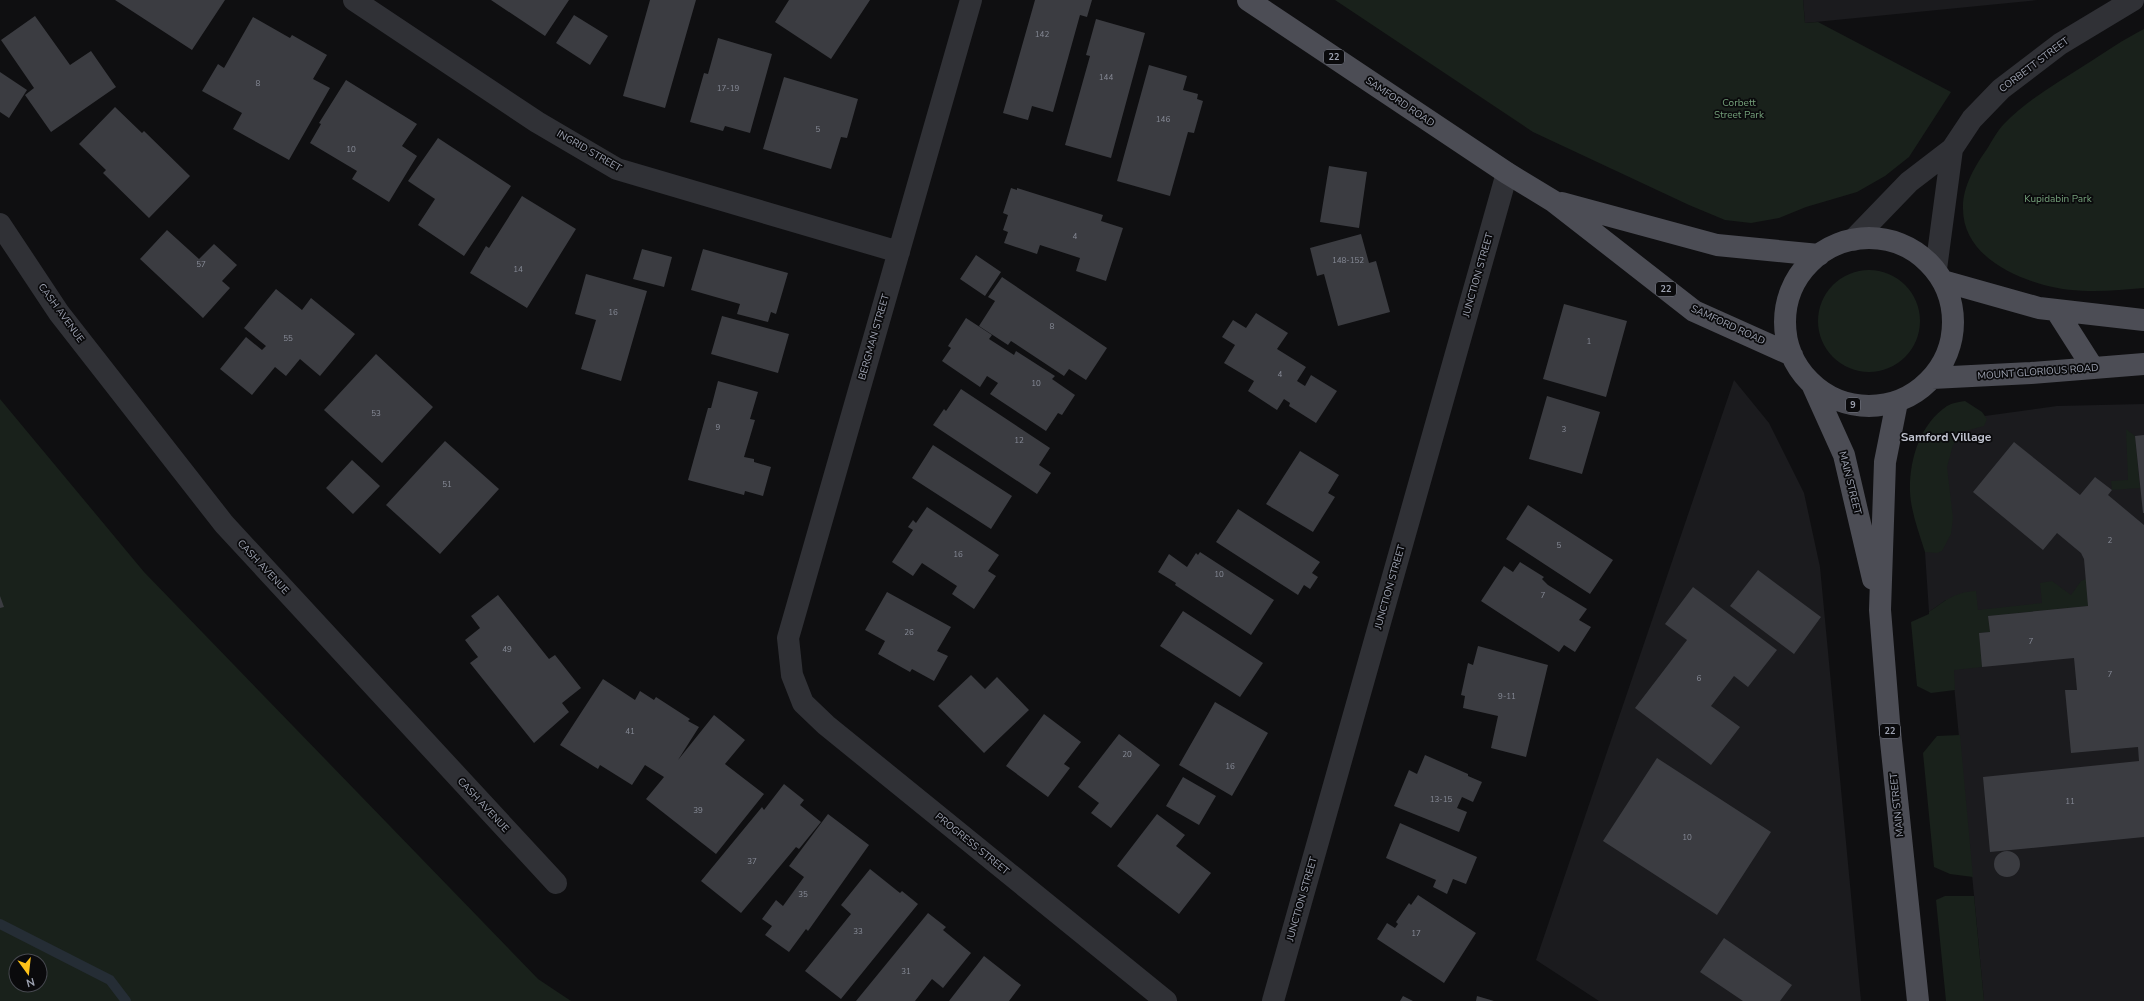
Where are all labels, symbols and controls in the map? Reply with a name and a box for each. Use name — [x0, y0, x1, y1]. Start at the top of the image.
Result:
house number: 142 — [1035, 29, 1049, 40]
street label: CORBETT STREET — [1996, 34, 2072, 96]
road number: 22 — [1324, 50, 1344, 64]
house number: 144 — [1099, 72, 1113, 83]
street label: SAMFORD ROAD — [1363, 74, 1437, 130]
house number: 8 — [256, 78, 261, 89]
house number: 17-19 — [717, 83, 739, 94]
park label: Corbett Street Park — [1714, 96, 1765, 122]
house number: 146 — [1156, 114, 1170, 125]
house number: 5 — [816, 124, 821, 135]
street label: INGRID STREET — [554, 127, 624, 175]
house number: 10 — [346, 144, 356, 155]
park label: Kupidabin Park — [2024, 192, 2093, 206]
house number: 4 — [1073, 231, 1078, 242]
street label: JUNCTION STREET — [1459, 231, 1497, 320]
house number: 148-152 — [1332, 255, 1364, 266]
house number: 57 — [196, 259, 206, 270]
house number: 14 — [513, 264, 523, 275]
street label: CASH AVENUE — [35, 281, 87, 346]
road number: 22 — [1656, 282, 1676, 296]
street label: BERGMAN STREET — [855, 293, 893, 381]
street label: SAMFORD ROAD — [1689, 302, 1767, 348]
house number: 16 — [608, 307, 618, 318]
house number: 8 — [1050, 321, 1055, 332]
house number: 55 — [283, 333, 293, 344]
house number: 1 — [1587, 336, 1592, 347]
street label: MOUNT GLORIOUS ROAD — [1977, 361, 2099, 383]
house number: 4 — [1278, 369, 1283, 380]
house number: 10 — [1031, 378, 1041, 389]
road number: 9 — [1846, 398, 1860, 412]
house number: 53 — [371, 408, 381, 419]
house number: 9 — [716, 422, 721, 433]
house number: 3 — [1562, 424, 1567, 435]
district label: Samford Village — [1901, 429, 1992, 445]
house number: 12 — [1014, 435, 1024, 446]
street label: MAIN STREET — [1835, 450, 1865, 516]
house number: 51 — [442, 479, 452, 490]
house number: 2 — [2108, 535, 2113, 546]
street label: CASH AVENUE — [234, 537, 292, 598]
house number: 5 — [1557, 540, 1562, 551]
street label: JUNCTION STREET — [1371, 543, 1409, 632]
house number: 16 — [953, 549, 963, 560]
house number: 10 — [1214, 569, 1224, 580]
house number: 7 — [1541, 590, 1546, 601]
house number: 26 — [904, 627, 914, 638]
house number: 7 — [2029, 636, 2034, 647]
house number: 49 — [502, 644, 512, 655]
house number: 7 — [2108, 669, 2113, 680]
house number: 6 — [1697, 673, 1702, 684]
house number: 9-11 — [1498, 691, 1516, 702]
road number: 22 — [1880, 724, 1900, 738]
house number: 41 — [625, 726, 635, 737]
house number: 20 — [1122, 749, 1132, 760]
house number: 16 — [1225, 761, 1235, 772]
street label: MAIN STREET — [1887, 772, 1907, 838]
street label: CASH AVENUE — [454, 775, 512, 836]
house number: 13-15 — [1430, 794, 1452, 805]
house number: 11 — [2065, 796, 2075, 807]
house number: 39 — [693, 805, 703, 816]
street label: PROGRESS STREET — [932, 810, 1012, 878]
house number: 10 — [1682, 832, 1692, 843]
street label: JUNCTION STREET — [1283, 855, 1321, 944]
house number: 37 — [747, 856, 757, 867]
house number: 35 — [798, 889, 808, 900]
house number: 33 — [853, 926, 863, 937]
house number: 17 — [1411, 928, 1421, 939]
north arrow — [8, 953, 48, 993]
house number: 31 — [901, 966, 911, 977]
text: N — [25, 974, 36, 990]

